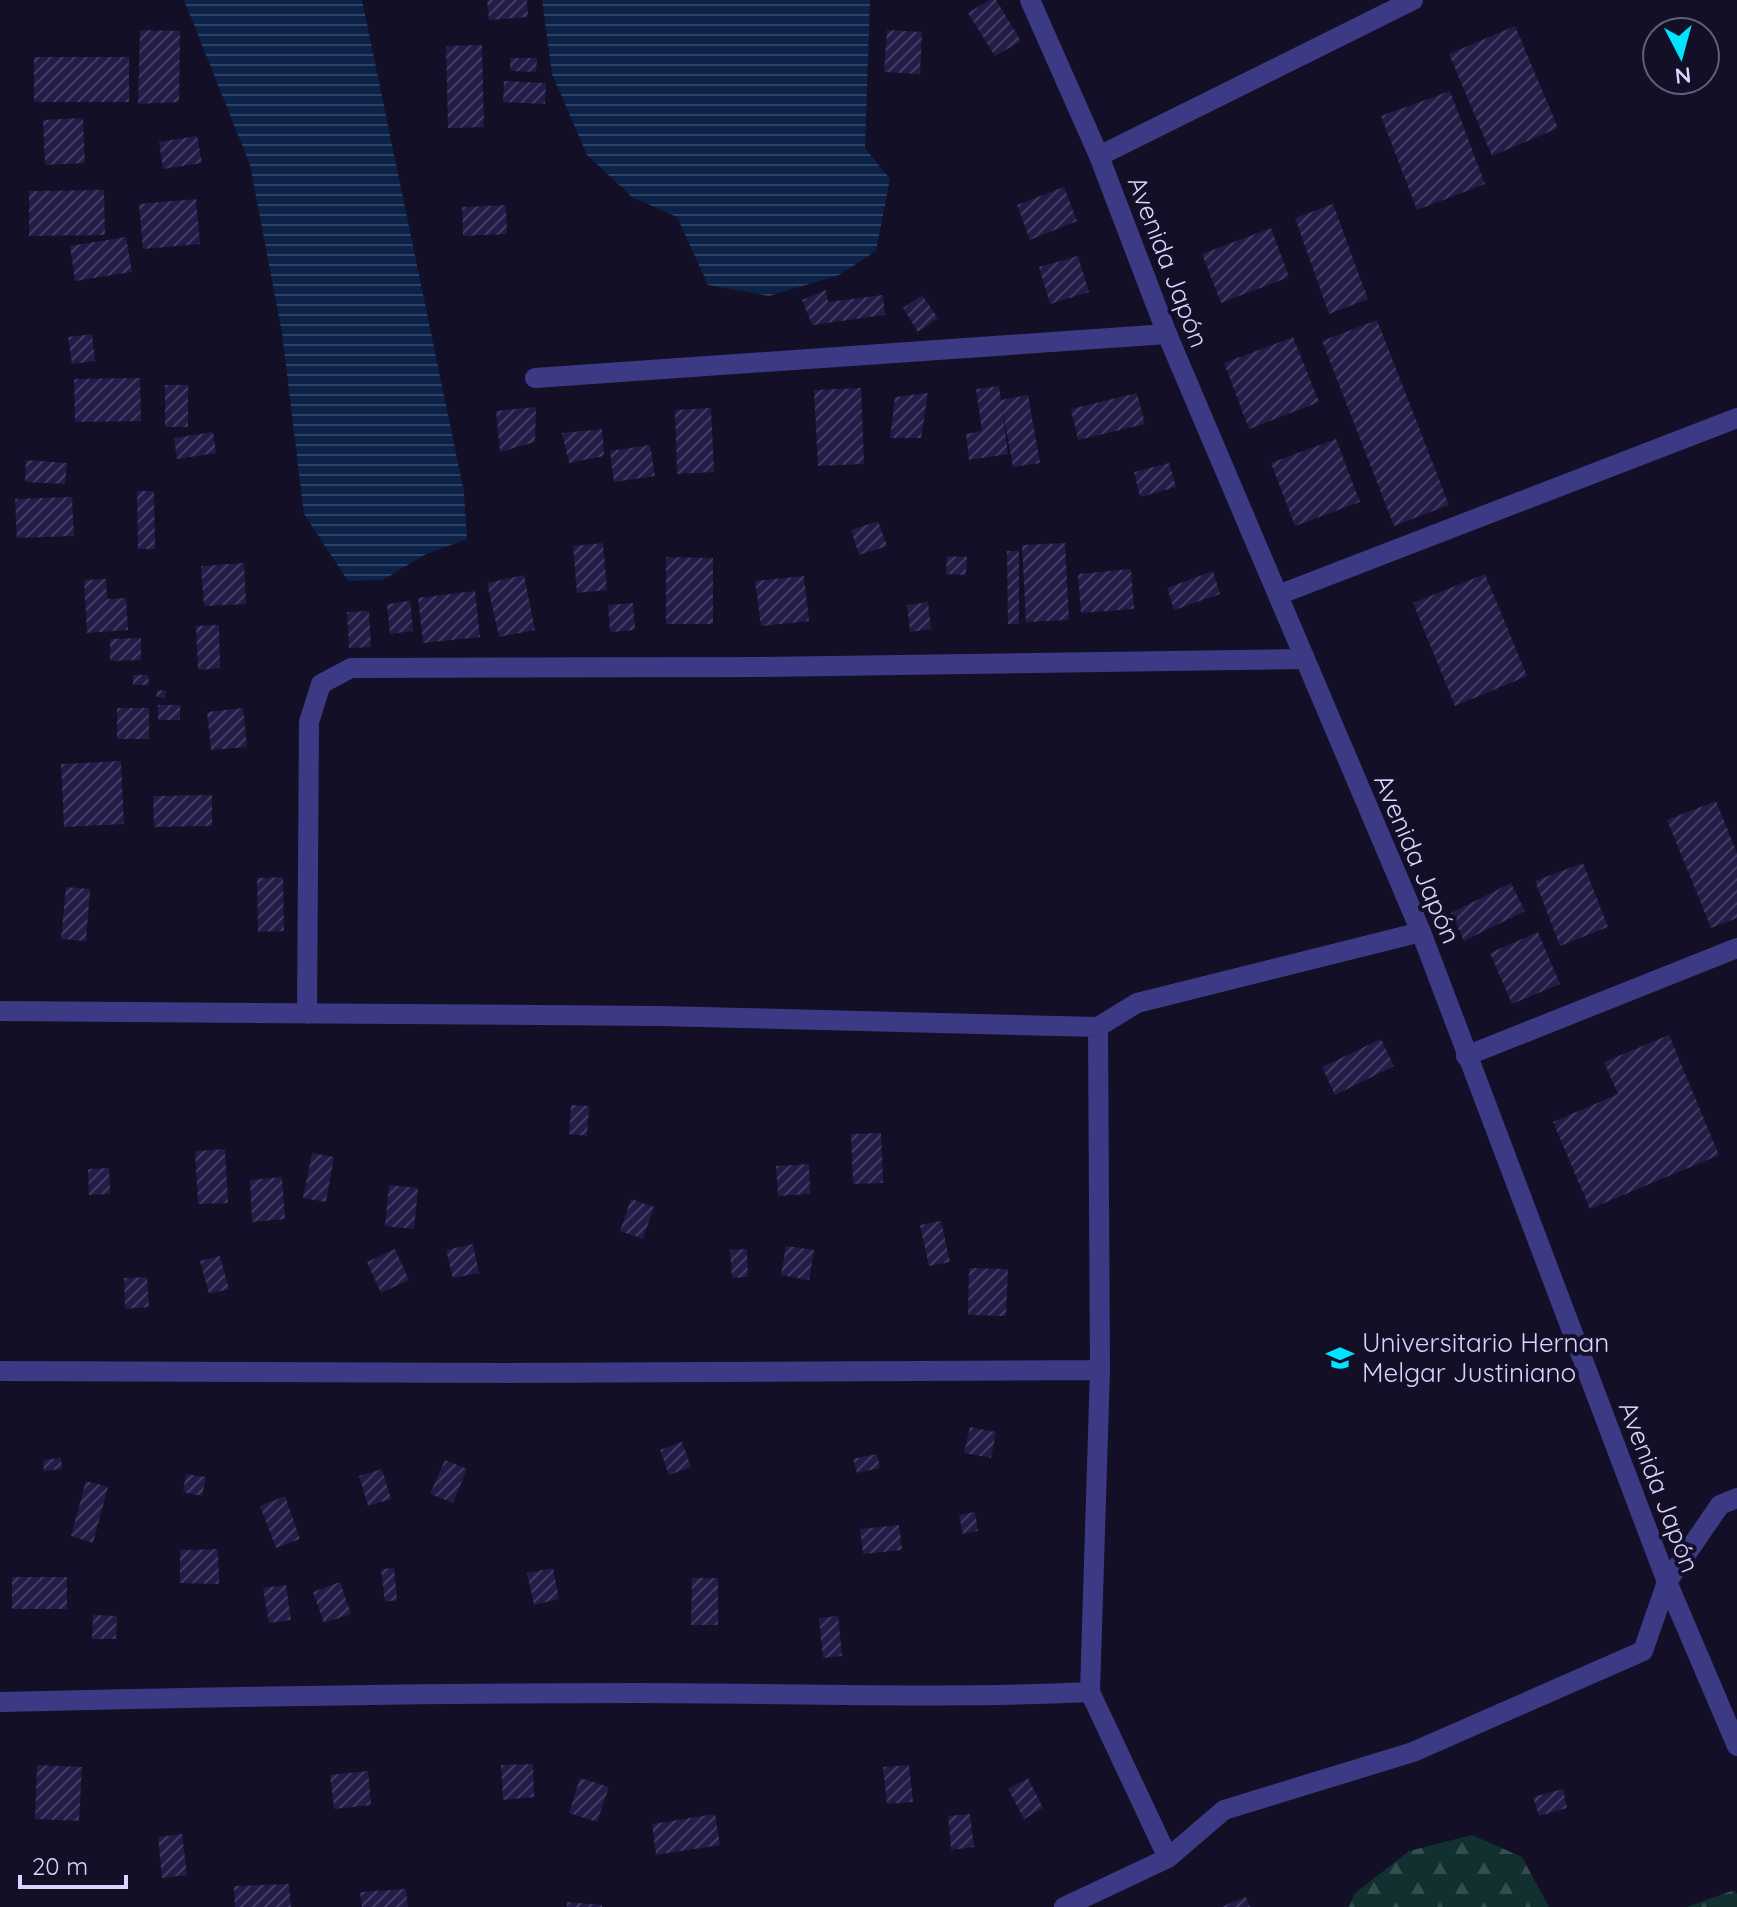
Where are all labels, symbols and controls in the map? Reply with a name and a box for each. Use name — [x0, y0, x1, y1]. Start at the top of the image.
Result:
north arrow — [1641, 16, 1721, 96]
text: N — [1674, 61, 1693, 91]
street label: Avenida Japón — [1121, 172, 1216, 352]
street label: Avenida Japón — [1367, 769, 1468, 948]
place label: Universitario Hernan Melgar Justiniano — [1362, 1326, 1609, 1389]
school or university icon: Universitario Hernan Melgar Justiniano — [1325, 1343, 1355, 1373]
street label: Avenida Japón — [1612, 1397, 1707, 1577]
scale bar — [20, 1839, 126, 1889]
text: 20 m — [32, 1851, 88, 1881]

